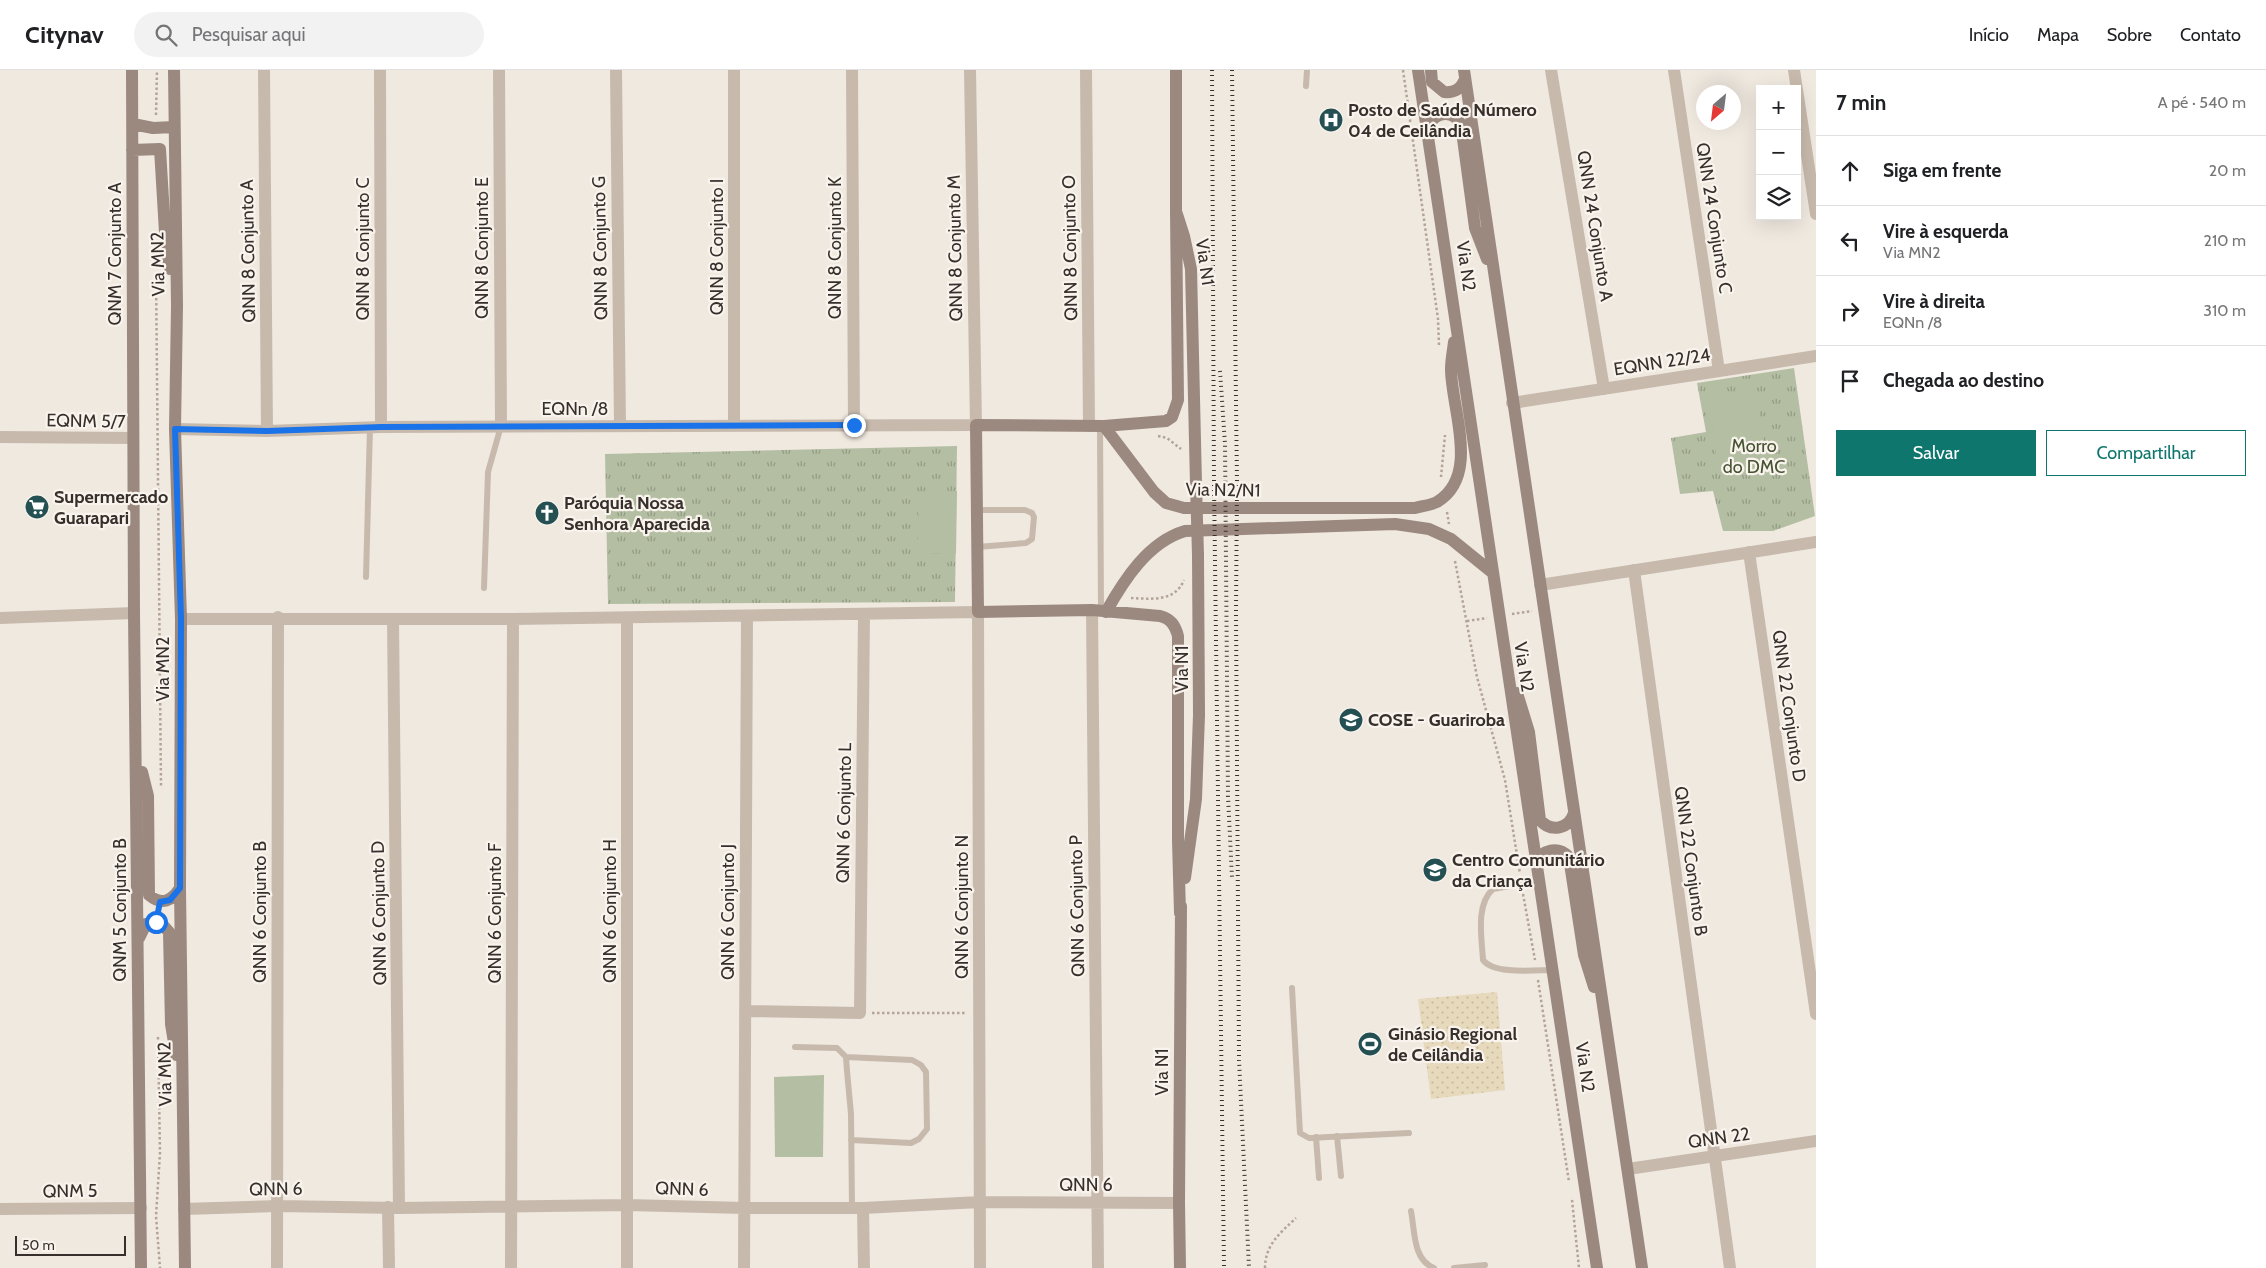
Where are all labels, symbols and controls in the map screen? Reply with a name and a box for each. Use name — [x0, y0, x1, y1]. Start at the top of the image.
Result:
search box — [134, 12, 484, 57]
text: Citynav — [25, 20, 104, 49]
icon: search — [152, 21, 180, 49]
text: Pesquisar aqui — [192, 23, 305, 46]
text: Início — [1969, 24, 2009, 46]
text: Mapa — [2037, 24, 2079, 46]
text: Sobre — [2107, 24, 2152, 46]
text: Contato — [2180, 24, 2241, 46]
north arrow — [1696, 85, 1741, 130]
map controls — [1756, 85, 1801, 220]
button: + — [1756, 85, 1801, 130]
text: 7 min — [1836, 90, 1886, 115]
text: A pé · 540 m — [2158, 93, 2246, 112]
place label: Posto de Saúde Número 04 de Ceilândia — [1348, 99, 1537, 142]
hospital icon: Posto de Saúde Número 04 de Ceilândia — [1318, 107, 1344, 133]
button: − — [1756, 130, 1801, 175]
street label: QNN 24 Conjunto C — [1691, 141, 1737, 295]
street label: QNN 24 Conjunto A — [1572, 149, 1618, 303]
icon: ahead — [1836, 157, 1864, 185]
text: Siga em frente — [1883, 159, 2001, 182]
text: 20 m — [2209, 161, 2246, 180]
street label: QNN 8 Conjunto M — [943, 174, 967, 322]
street label: QNN 8 Conjunto O — [1058, 175, 1082, 321]
button: layers — [1756, 175, 1801, 220]
street label: QNN 8 Conjunto G — [588, 176, 612, 320]
street label: QNN 8 Conjunto K — [824, 176, 846, 319]
street label: QNN 8 Conjunto C — [352, 177, 374, 321]
street label: QNN 8 Conjunto E — [471, 177, 493, 319]
street label: QNN 8 Conjunto A — [236, 179, 260, 323]
street label: QNN 8 Conjunto I — [706, 179, 728, 315]
street label: QNM 7 Conjunto A — [104, 182, 126, 326]
text: Vire à esquerda — [1883, 220, 2009, 243]
icon: left — [1836, 227, 1864, 255]
street label: Via MN2 — [146, 231, 170, 297]
text: 210 m — [2204, 231, 2246, 250]
street label: Via N1 — [1191, 237, 1219, 287]
street label: Via N2 — [1452, 240, 1480, 292]
text: Via MN2 — [1883, 243, 1941, 262]
text: Vire à direita — [1883, 290, 1985, 313]
icon: right — [1836, 297, 1864, 325]
text: 310 m — [2203, 301, 2246, 320]
text: EQNn /8 — [1883, 313, 1943, 332]
street label: EQNN 22/24 — [1612, 344, 1712, 380]
icon: arrive — [1836, 367, 1864, 395]
text: Chegada ao destino — [1883, 369, 2044, 392]
street label: EQNn /8 — [542, 398, 608, 420]
street label: EQNM 5/7 — [46, 409, 126, 433]
route end — [843, 414, 866, 437]
button: Salvar — [1836, 430, 2036, 476]
button: Compartilhar — [2046, 430, 2246, 476]
park label: Morro do DMC — [1723, 435, 1785, 478]
street label: Via N2/N1 — [1185, 478, 1261, 502]
place label: Supermercado Guarapari — [54, 486, 168, 529]
place label: Paróquia Nossa Senhora Aparecida — [564, 492, 710, 535]
supermarket icon: Supermercado Guarapari — [24, 494, 50, 520]
church icon: Paróquia Nossa Senhora Aparecida — [534, 500, 560, 526]
street label: QNN 22 Conjunto D — [1767, 629, 1811, 783]
street label: Via MN2 — [152, 637, 174, 701]
street label: Via N2 — [1509, 640, 1539, 694]
street label: Via N1 — [1171, 646, 1193, 692]
school or university icon: COSE - Guariroba — [1338, 707, 1364, 733]
place label: COSE - Guariroba — [1368, 709, 1505, 731]
street label: QNN 6 Conjunto L — [832, 743, 856, 883]
street label: QNN 22 Conjunto B — [1670, 785, 1712, 937]
street label: QNN 6 Conjunto N — [951, 835, 973, 979]
street label: QNN 6 Conjunto P — [1065, 835, 1089, 977]
street label: QNM 5 Conjunto B — [109, 838, 131, 982]
street label: QNN 6 Conjunto H — [599, 839, 621, 983]
street label: QNN 6 Conjunto B — [249, 841, 271, 983]
street label: QNN 6 Conjunto D — [367, 841, 391, 985]
street label: QNN 6 Conjunto F — [484, 842, 506, 983]
street label: QNN 6 Conjunto J — [717, 844, 739, 980]
place label: Centro Comunitário da Criança — [1452, 849, 1605, 892]
school or university icon: Centro Comunitário da Criança — [1422, 857, 1448, 883]
route start — [145, 911, 168, 934]
place label: Ginásio Regional de Ceilândia — [1388, 1023, 1517, 1066]
sports icon: Ginásio Regional de Ceilândia — [1357, 1031, 1383, 1057]
street label: Via MN2 — [153, 1041, 177, 1107]
street label: Via N2 — [1571, 1041, 1599, 1093]
street label: Via N1 — [1151, 1049, 1173, 1095]
street label: QNN 22 — [1687, 1123, 1751, 1153]
street label: QNN 6 — [1059, 1174, 1113, 1196]
street label: QNN 6 — [655, 1177, 709, 1201]
street label: QNN 6 — [249, 1178, 303, 1200]
street label: QNM 5 — [42, 1180, 98, 1202]
scale bar — [15, 1233, 126, 1256]
text: 50 m — [22, 1236, 55, 1254]

